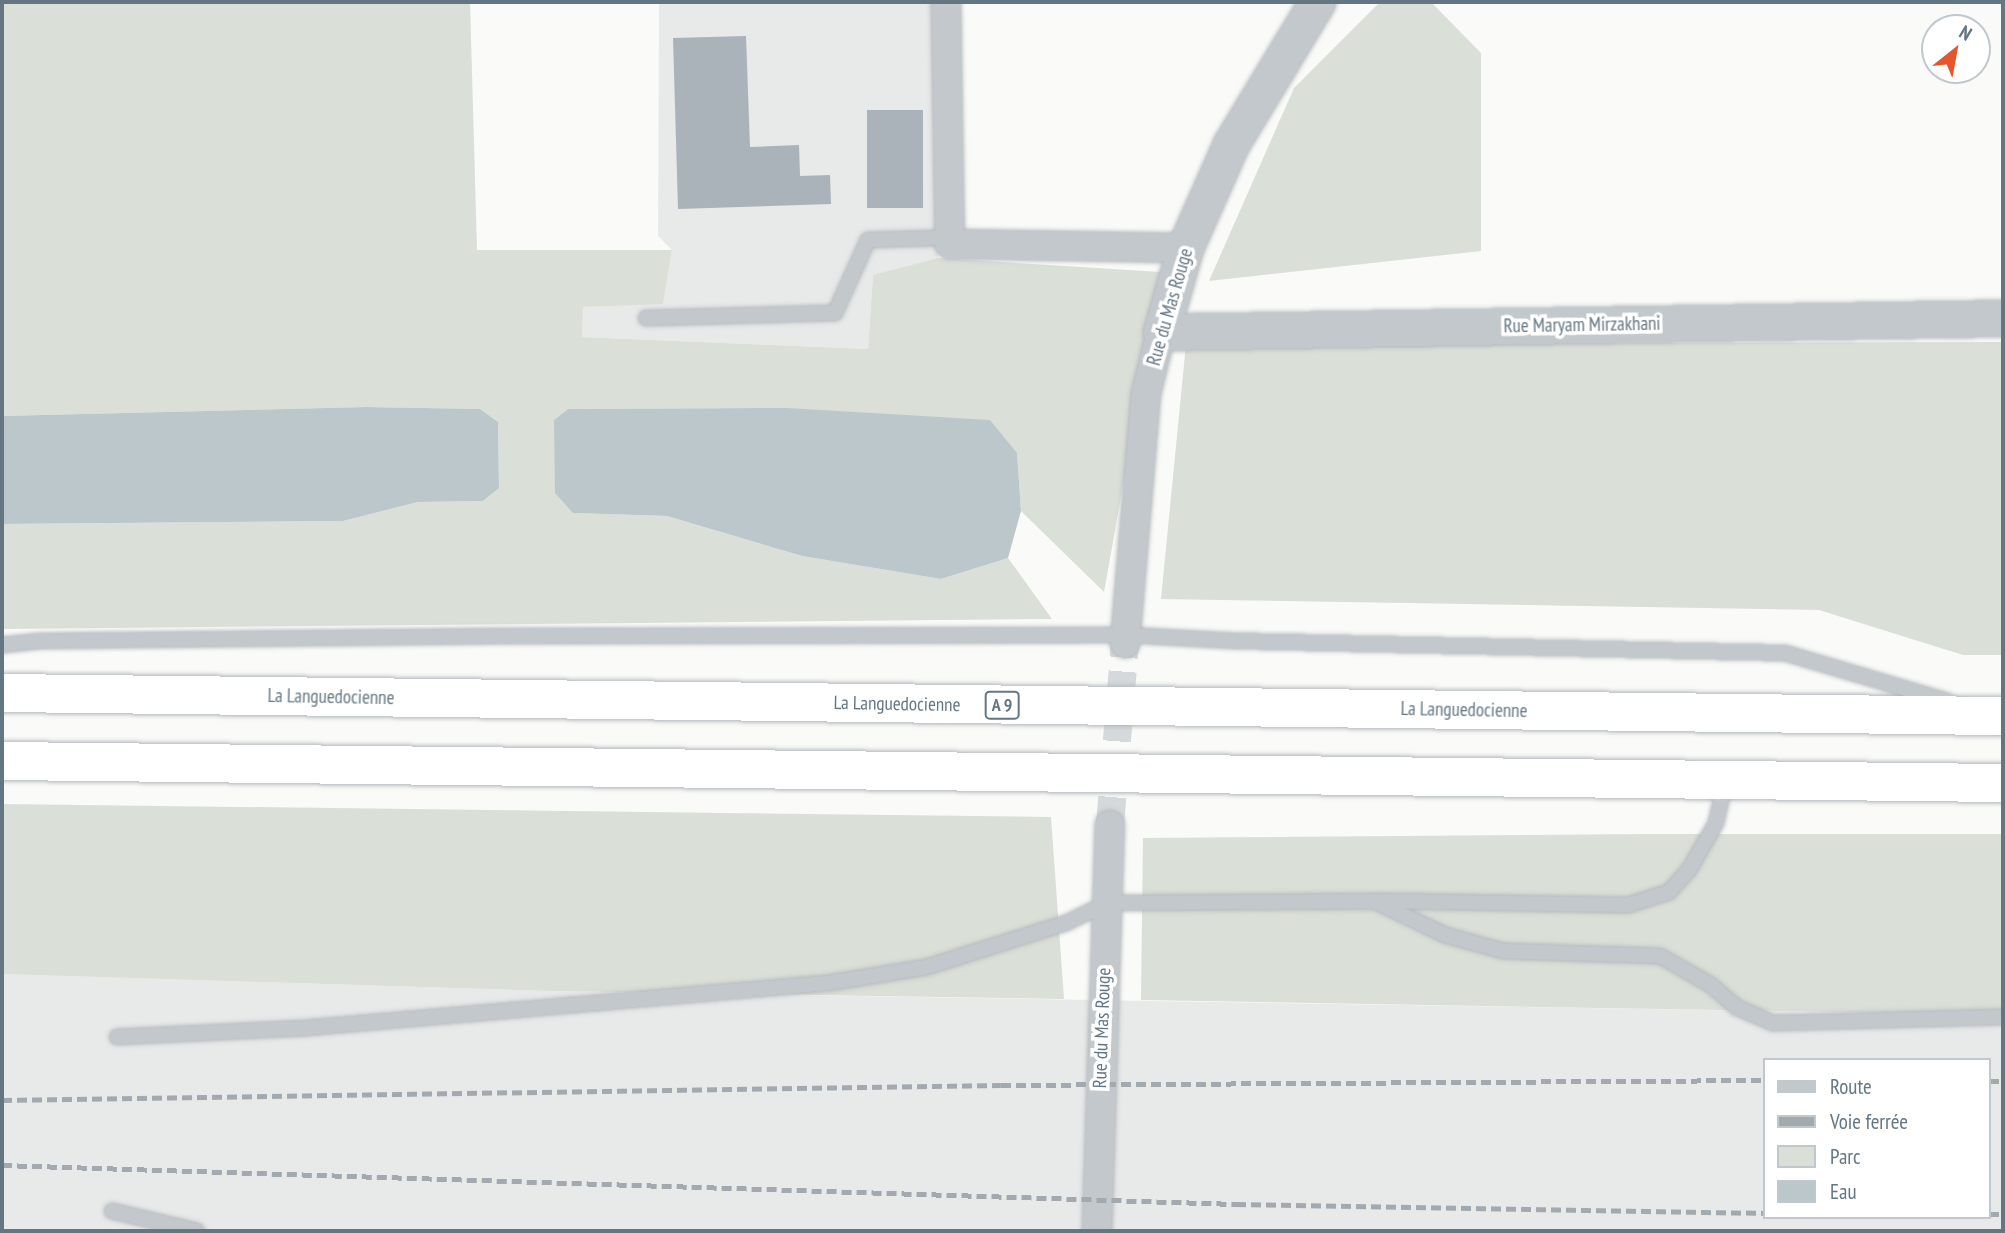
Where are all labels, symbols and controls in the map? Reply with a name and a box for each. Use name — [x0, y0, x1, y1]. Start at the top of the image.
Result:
north arrow — [1921, 14, 1991, 84]
text: N — [1955, 20, 1976, 46]
street label: Rue du Mas Rouge — [1142, 246, 1198, 368]
street label: Rue Maryam Mirzakhani — [1503, 312, 1661, 338]
street label: La Languedocienne — [267, 684, 395, 710]
road number: A 9 — [983, 690, 1021, 720]
street label: La Languedocienne — [833, 691, 961, 717]
street label: La Languedocienne — [1400, 697, 1528, 723]
street label: Rue du Mas Rouge — [1088, 967, 1116, 1089]
legend — [1764, 1058, 1991, 1219]
text: Route — [1830, 1073, 1872, 1100]
text: Voie ferrée — [1830, 1108, 1908, 1135]
text: Parc — [1830, 1143, 1861, 1170]
text: Eau — [1830, 1178, 1857, 1205]

